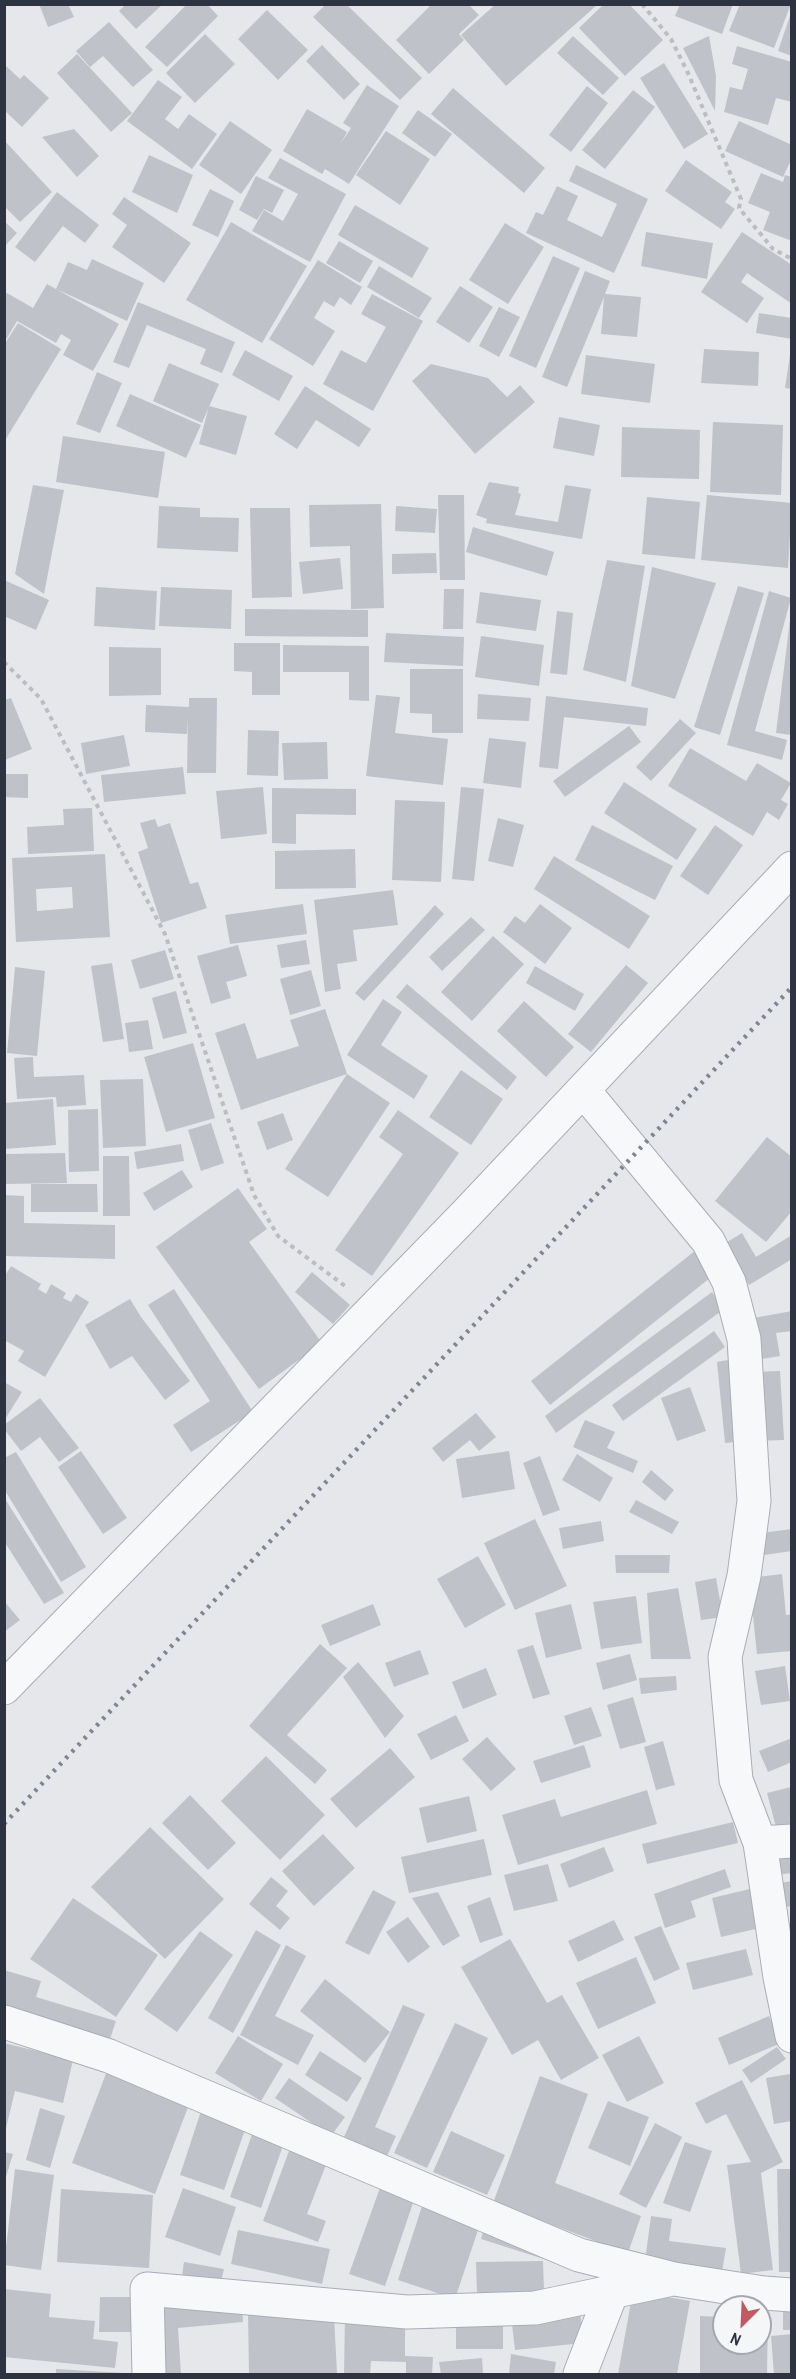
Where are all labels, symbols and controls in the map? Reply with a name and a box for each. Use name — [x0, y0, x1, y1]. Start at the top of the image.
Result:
north arrow — [712, 2295, 772, 2355]
text: N — [727, 2328, 744, 2352]

